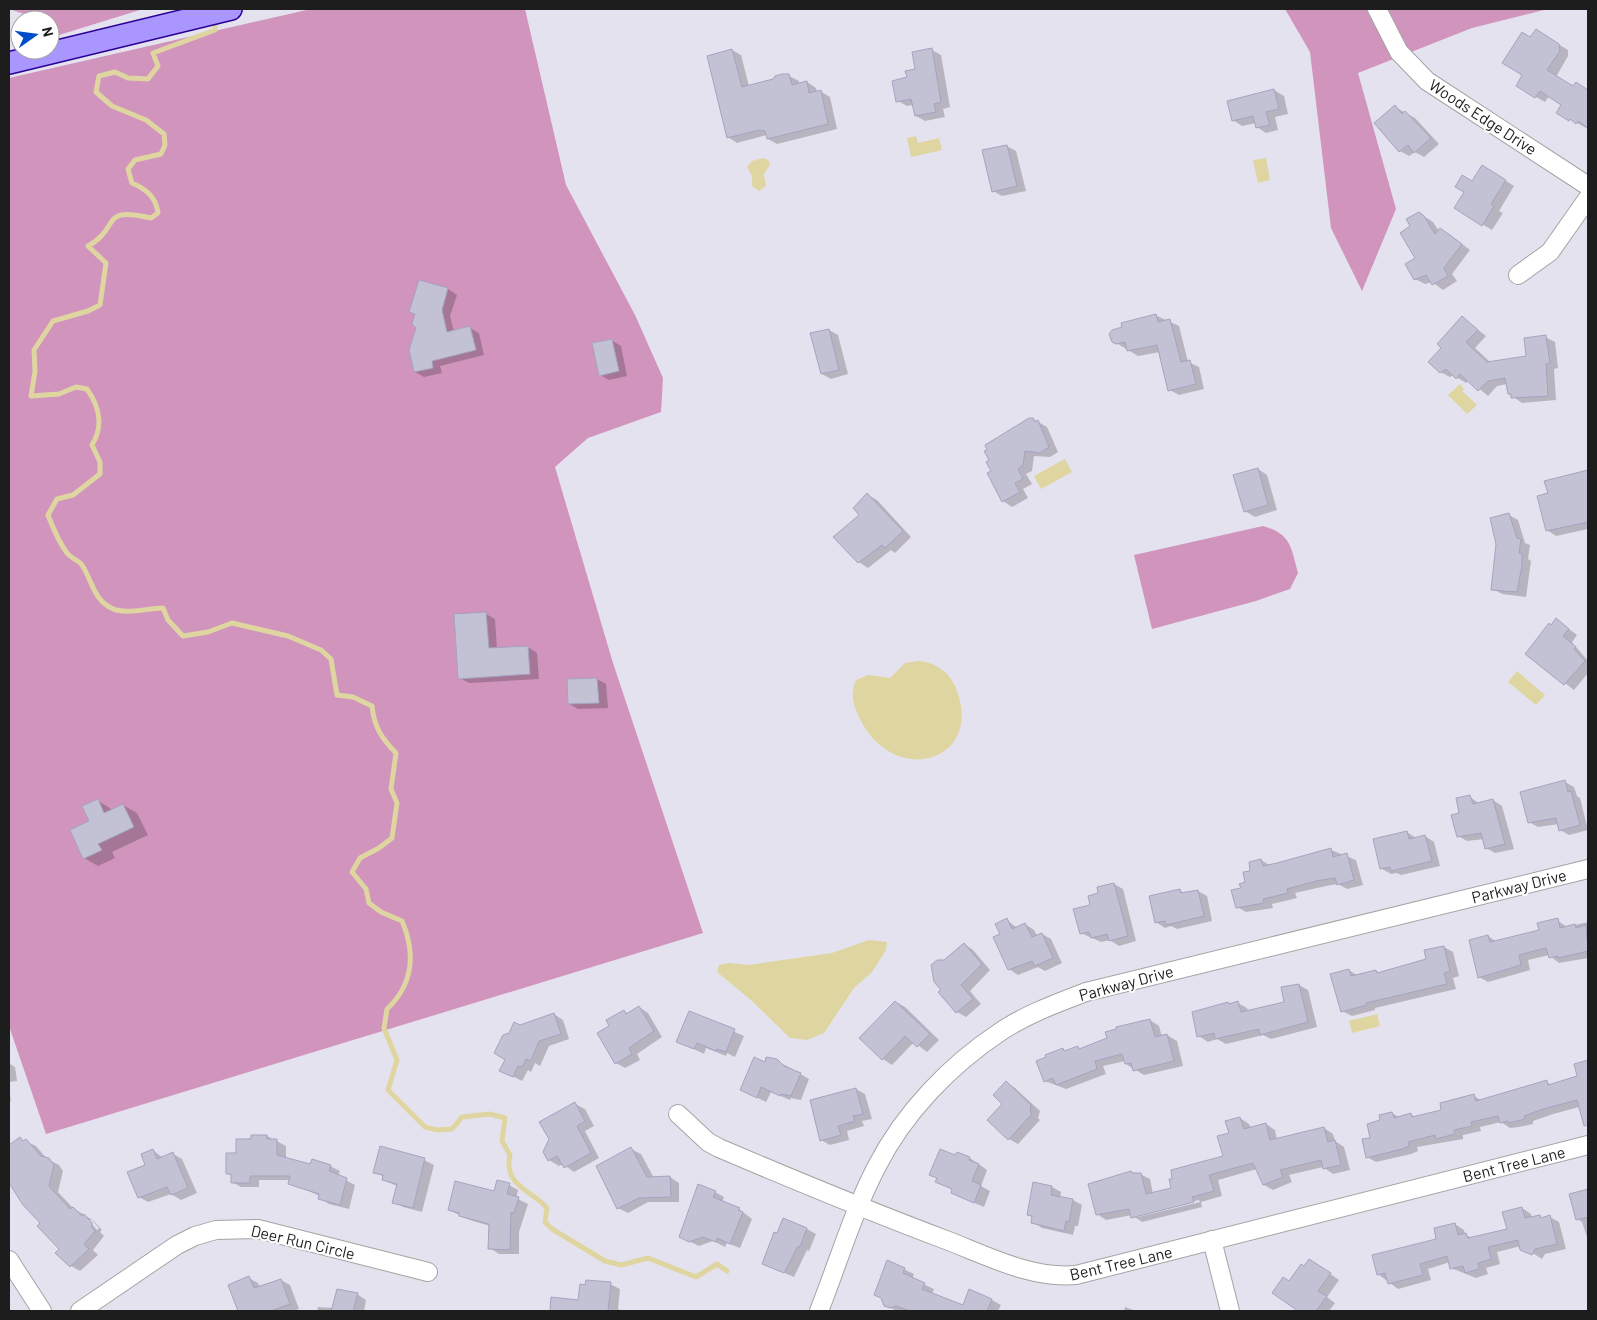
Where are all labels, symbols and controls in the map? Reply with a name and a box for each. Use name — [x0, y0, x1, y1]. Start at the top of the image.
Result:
north arrow — [10, 10, 60, 60]
text: N — [39, 25, 57, 38]
street label: Woods Edge Drive — [1426, 75, 1541, 159]
street label: Parkway Drive — [1469, 865, 1568, 906]
street label: Parkway Drive — [1077, 961, 1175, 1004]
street label: Bent Tree Lane — [1461, 1142, 1567, 1185]
street label: Deer Run Circle — [249, 1220, 357, 1263]
street label: Bent Tree Lane — [1068, 1241, 1174, 1284]

